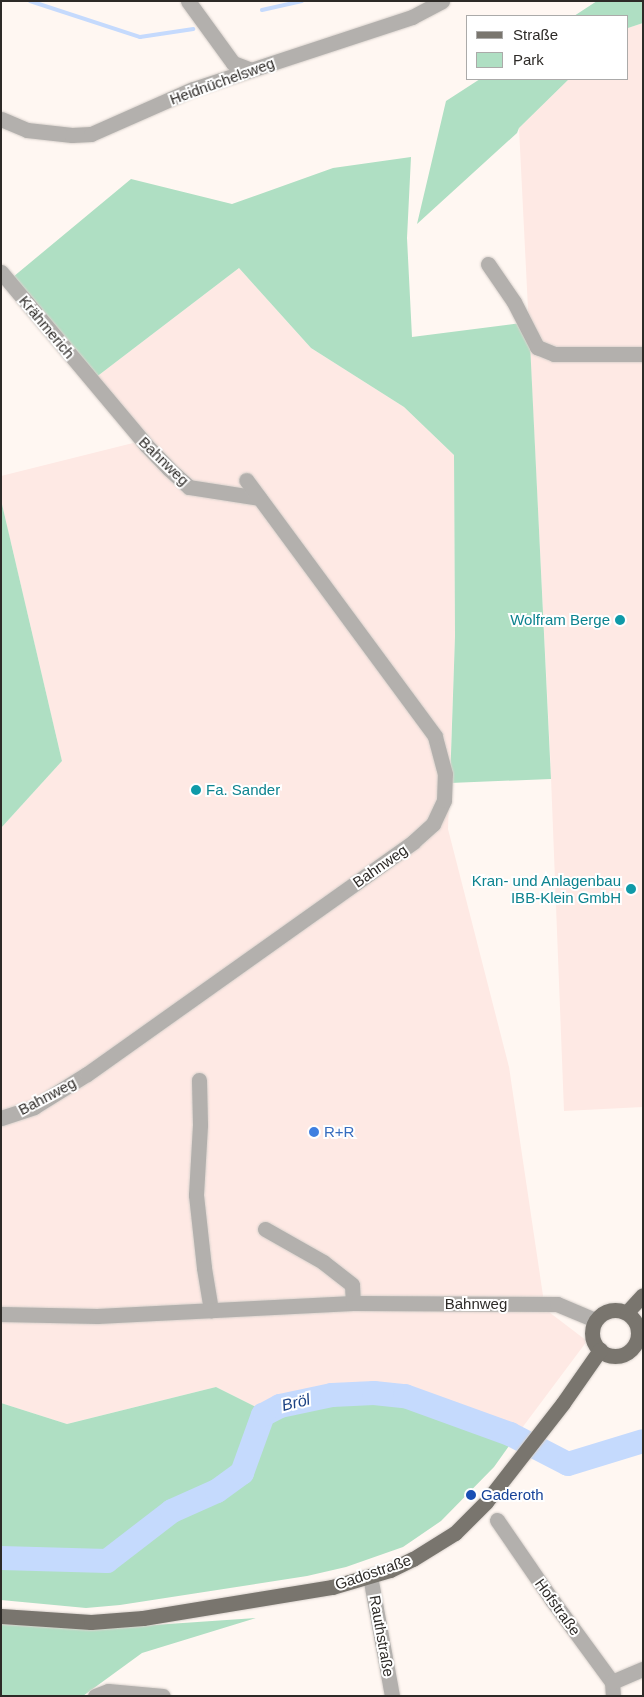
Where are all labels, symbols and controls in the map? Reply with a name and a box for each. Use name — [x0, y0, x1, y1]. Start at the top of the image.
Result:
legend — [467, 15, 629, 80]
text: Straße — [513, 26, 558, 43]
text: Park — [513, 51, 544, 68]
street label: Heidnüchelsweg — [167, 54, 277, 108]
street label: Krähmerich — [15, 292, 79, 362]
street label: Bahnweg — [135, 433, 193, 489]
place label: Wolfram Berge — [510, 611, 610, 629]
marker: Wolfram Berge — [614, 614, 626, 626]
place label: Fa. Sander — [206, 781, 280, 799]
marker: Fa. Sander — [190, 784, 202, 796]
street label: Bahnweg — [349, 841, 411, 891]
place label: Kran- und Anlagenbau IBB-Klein GmbH — [471, 871, 621, 906]
marker: Kran- und Anlagenbau IBB-Klein GmbH — [625, 883, 637, 895]
street label: Bahnweg — [15, 1073, 79, 1119]
place label: R+R — [324, 1123, 354, 1141]
marker: R+R — [308, 1126, 320, 1138]
street label: Bahnweg — [445, 1295, 507, 1313]
water label: Bröl — [280, 1390, 312, 1416]
place label: Gaderoth — [481, 1486, 544, 1504]
marker: Gaderoth — [465, 1489, 477, 1501]
street label: Gadostraße — [333, 1551, 413, 1593]
street label: Hofstraße — [531, 1575, 585, 1639]
street label: Rauthstraße — [366, 1594, 398, 1678]

